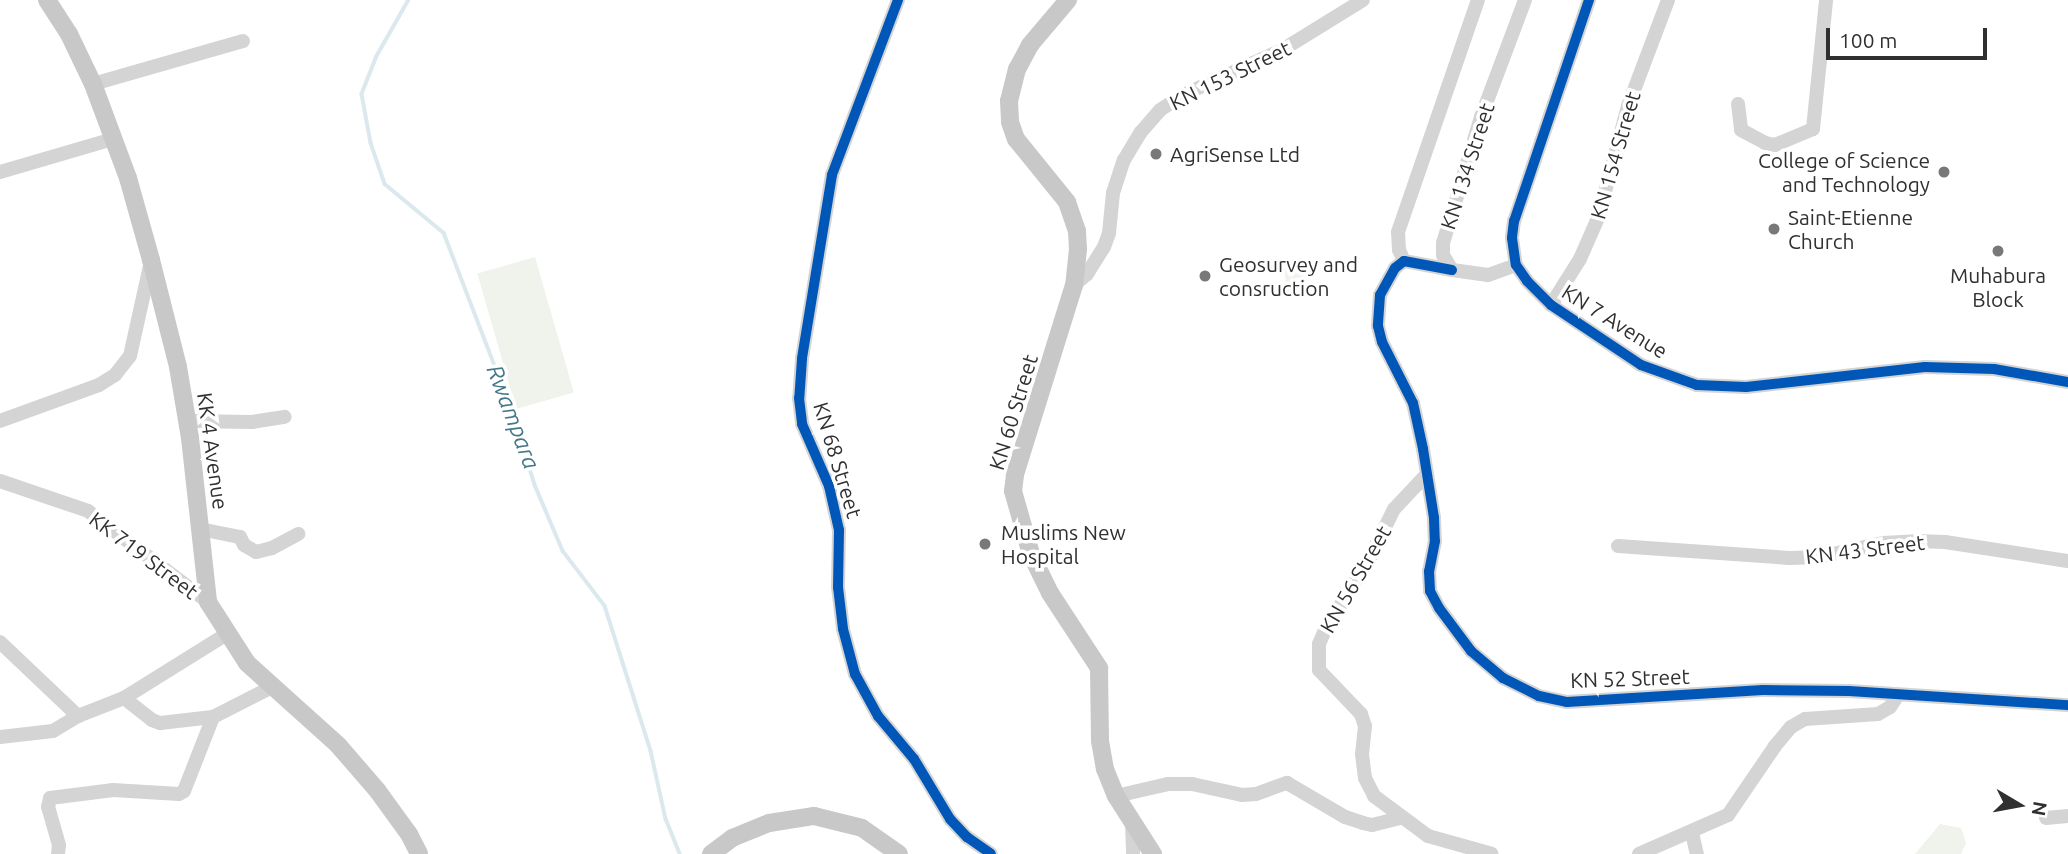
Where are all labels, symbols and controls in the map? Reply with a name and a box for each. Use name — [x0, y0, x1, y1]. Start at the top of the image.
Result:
scale bar — [1830, 14, 1991, 58]
text: 100 m — [1839, 28, 1897, 52]
street label: KN 153 Street — [1165, 35, 1295, 115]
street label: KN 154 Street — [1585, 88, 1645, 222]
street label: KN 134 Street — [1435, 100, 1499, 232]
place label: AgriSense Ltd — [1170, 141, 1300, 167]
marker: AgriSense Ltd — [1148, 146, 1164, 162]
place label: College of Science and Technology — [1758, 147, 1930, 197]
marker: College of Science and Technology — [1936, 164, 1952, 180]
place label: Saint-Etienne Church — [1788, 204, 1913, 254]
marker: Saint-Etienne Church — [1766, 221, 1782, 237]
marker: Muhabura Block — [1990, 243, 2006, 259]
place label: Geosurvey and consruction — [1219, 251, 1358, 301]
place label: Muhabura Block — [1950, 262, 2046, 312]
marker: Geosurvey and consruction — [1197, 268, 1213, 284]
street label: KN 7 Avenue — [1557, 279, 1673, 363]
street label: KN 60 Street — [983, 351, 1043, 473]
water label: Rwampara — [481, 361, 545, 473]
street label: KK 4 Avenue — [192, 391, 234, 511]
street label: KN 68 Street — [808, 399, 868, 521]
street label: KK 719 Street — [85, 506, 203, 604]
place label: Muslims New Hospital — [1001, 519, 1126, 569]
street label: KN 56 Street — [1314, 521, 1396, 637]
street label: KN 43 Street — [1804, 529, 1926, 569]
marker: Muslims New Hospital — [975, 534, 995, 554]
street label: KN 52 Street — [1570, 663, 1690, 693]
north arrow — [1984, 770, 2054, 840]
text: N — [2028, 800, 2052, 818]

